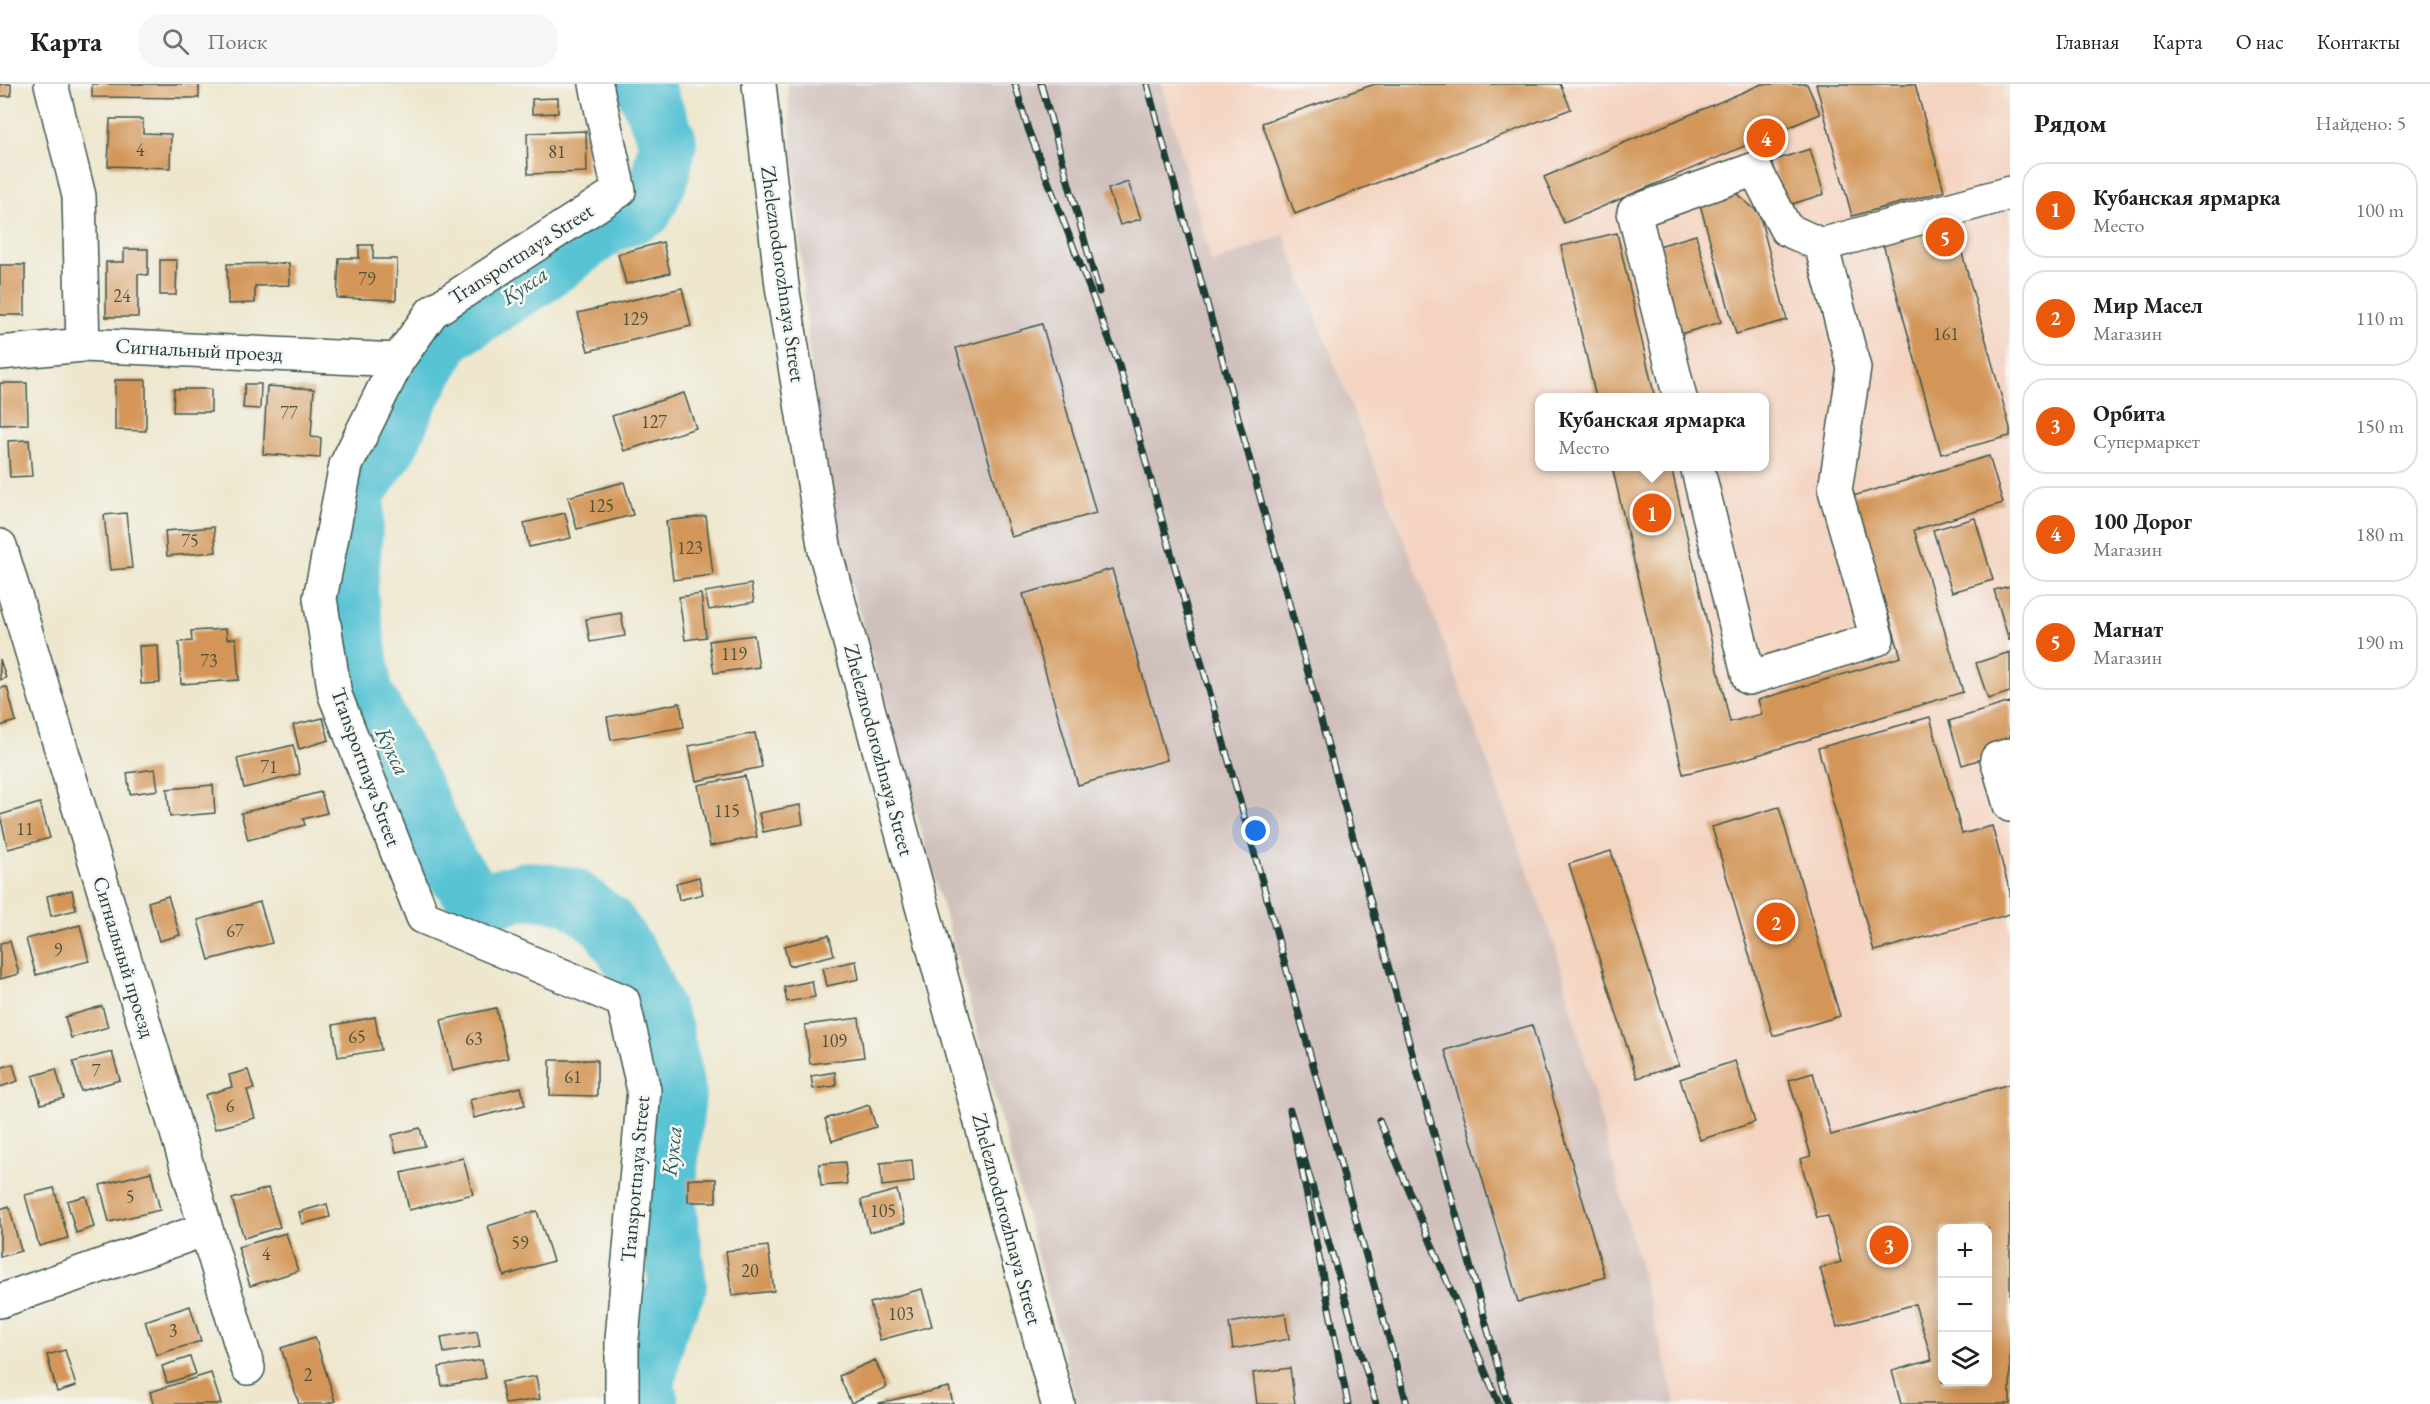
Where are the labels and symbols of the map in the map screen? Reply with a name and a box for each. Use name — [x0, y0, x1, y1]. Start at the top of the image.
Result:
pin: 4 — [1746, 116, 1786, 160]
house number: 4 — [136, 138, 145, 161]
house number: 81 — [548, 140, 566, 163]
street label: Zheleznodorozhnaya Street — [755, 164, 812, 384]
street label: Transportnaya Street — [443, 197, 598, 310]
pin: 5 — [1926, 214, 1964, 260]
water label: Кукса — [494, 259, 553, 312]
house number: 79 — [358, 267, 376, 290]
house number: 24 — [113, 284, 131, 307]
house number: 129 — [622, 307, 648, 330]
house number: 161 — [1933, 322, 1959, 345]
street label: Сигнальный проезд — [115, 332, 284, 367]
house number: 77 — [280, 401, 298, 424]
house number: 127 — [641, 410, 667, 433]
pin: 1 — [1632, 490, 1672, 536]
house number: 125 — [588, 494, 614, 517]
house number: 75 — [181, 529, 199, 552]
house number: 123 — [677, 536, 703, 559]
street label: Zheleznodorozhnaya Street — [838, 641, 921, 859]
house number: 119 — [721, 642, 747, 665]
house number: 73 — [200, 649, 218, 672]
street label: Transportnaya Street — [325, 684, 408, 850]
water label: Кукса — [368, 721, 417, 780]
house number: 71 — [260, 755, 278, 778]
house number: 115 — [714, 799, 740, 822]
your location — [1241, 816, 1270, 845]
house number: 11 — [16, 817, 34, 840]
street label: Сигнальный проезд — [87, 873, 162, 1041]
pin: 2 — [1756, 900, 1796, 944]
house number: 67 — [226, 919, 244, 942]
house number: 9 — [54, 938, 63, 961]
house number: 65 — [348, 1025, 366, 1048]
house number: 63 — [465, 1027, 483, 1050]
house number: 109 — [821, 1029, 847, 1052]
house number: 7 — [92, 1059, 101, 1082]
house number: 61 — [564, 1065, 582, 1088]
house number: 6 — [226, 1094, 235, 1117]
street label: Transportnaya Street — [614, 1094, 655, 1263]
street label: Zheleznodorozhnaya Street — [966, 1110, 1049, 1328]
water label: Кукса — [654, 1124, 689, 1179]
house number: 5 — [126, 1185, 134, 1208]
house number: 105 — [870, 1199, 896, 1222]
pin: 3 — [1870, 1222, 1908, 1268]
house number: 59 — [511, 1231, 529, 1254]
house number: 4 — [262, 1242, 271, 1265]
house number: 20 — [741, 1259, 759, 1282]
house number: 103 — [888, 1302, 914, 1325]
house number: 3 — [169, 1319, 177, 1342]
house number: 2 — [304, 1363, 313, 1386]

